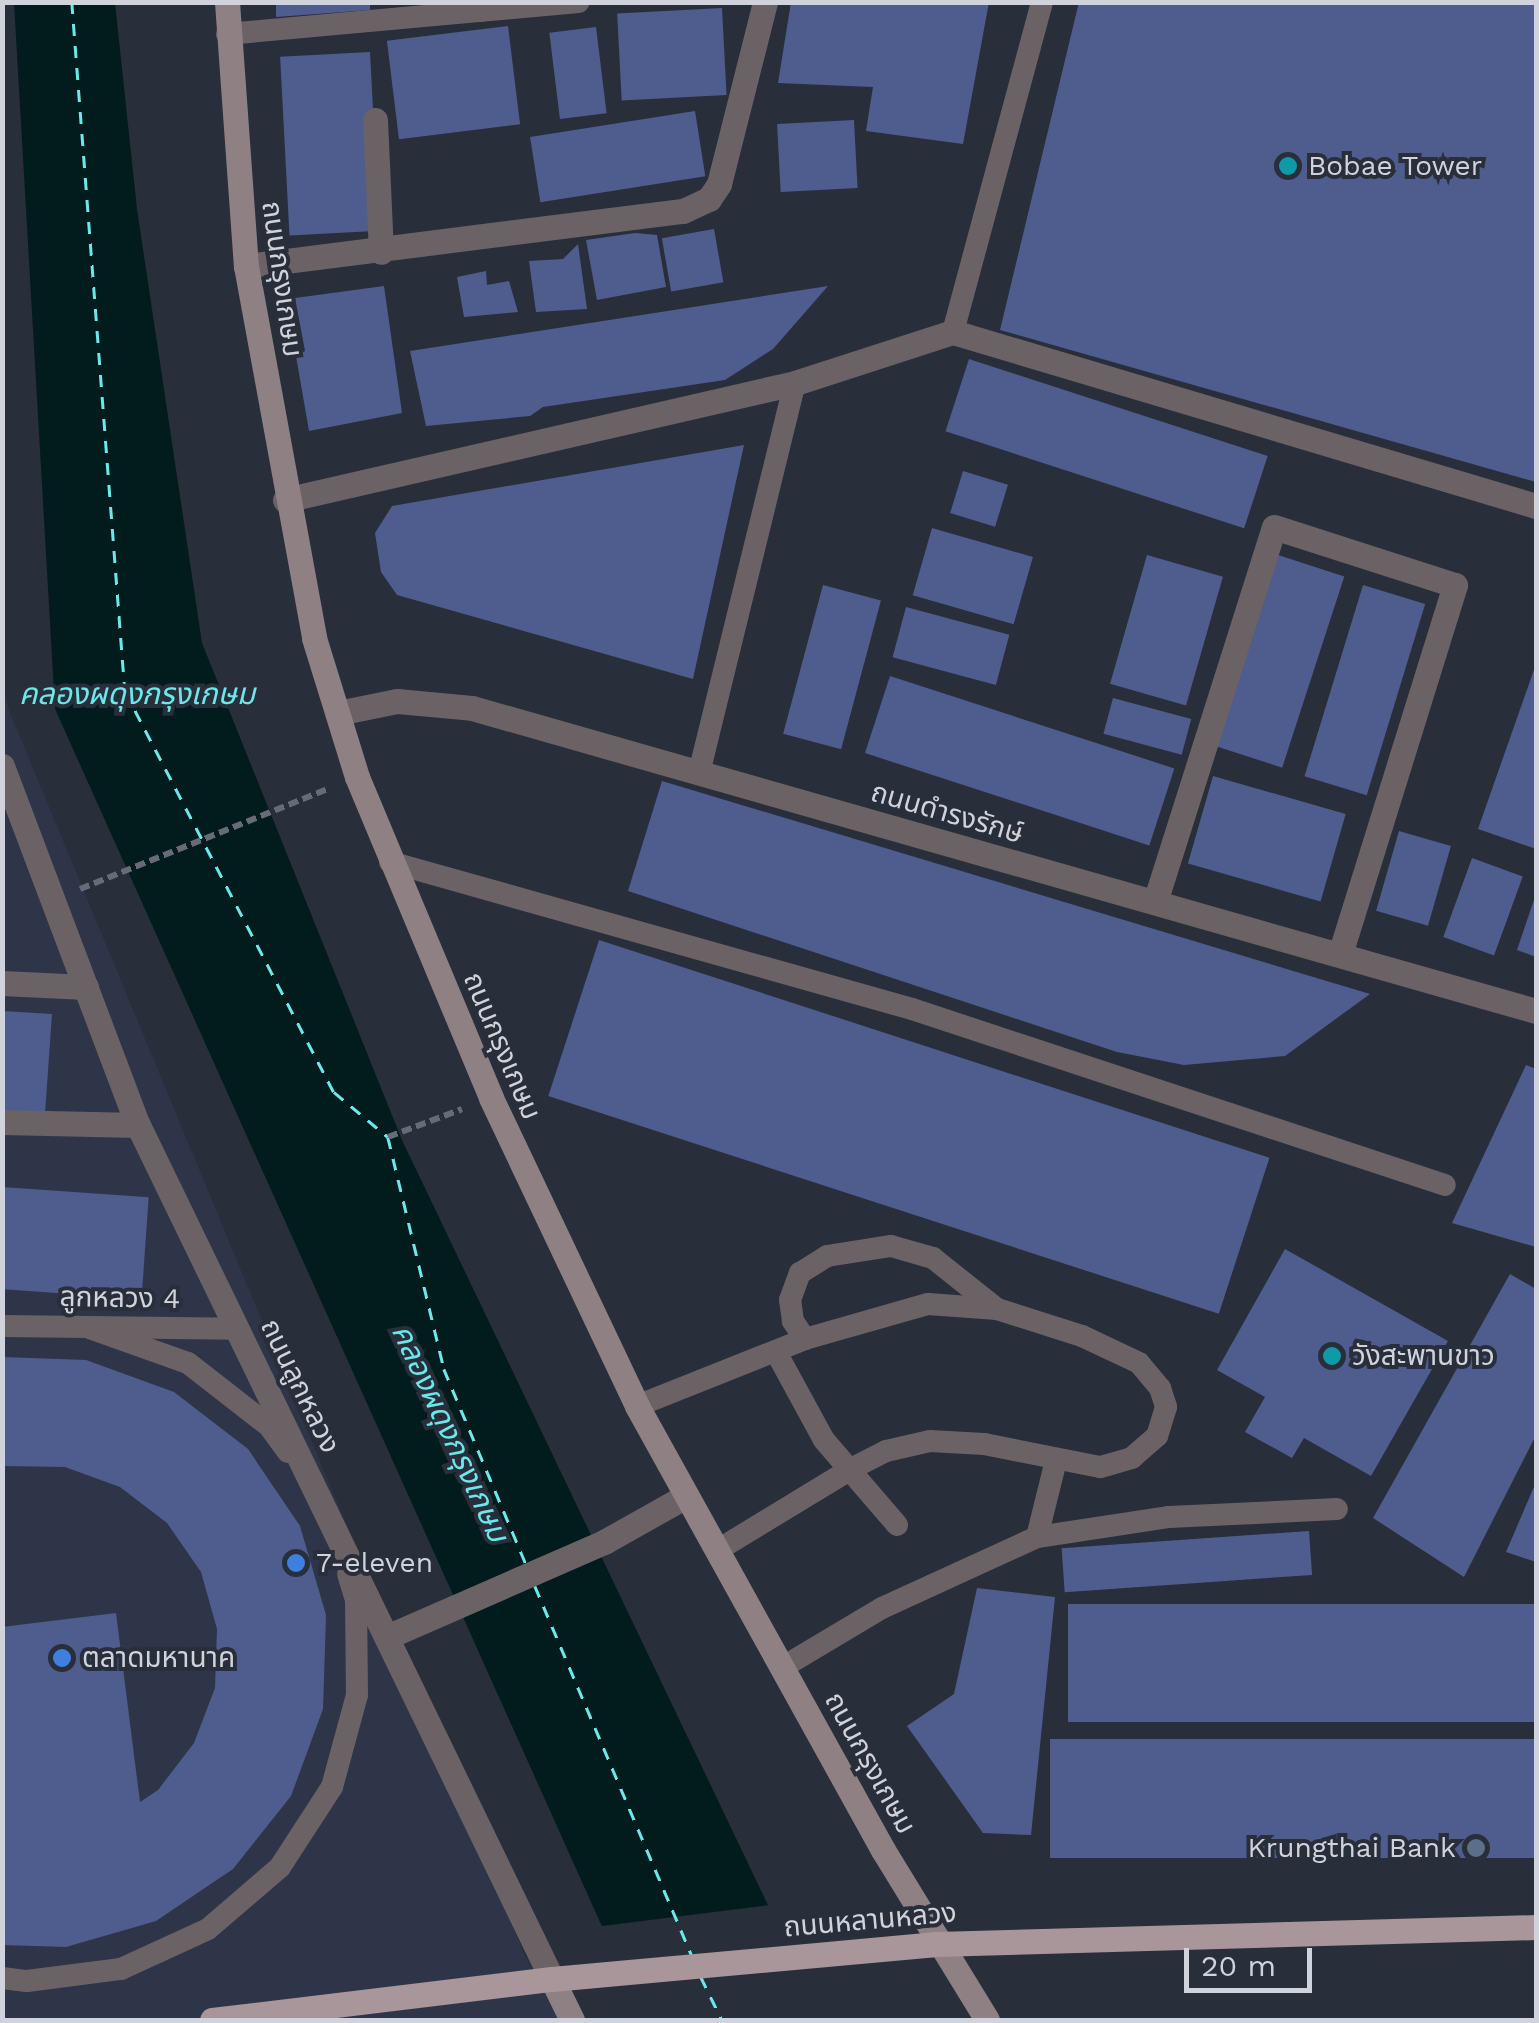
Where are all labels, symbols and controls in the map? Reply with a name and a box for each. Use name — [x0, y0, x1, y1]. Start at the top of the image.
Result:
place label: Bobae Tower — [1308, 149, 1483, 183]
marker: Bobae Tower — [1277, 155, 1299, 177]
street label: ถนนกรุงเกษม — [254, 199, 310, 359]
water label: คลองผดุงกรุงเกษม — [19, 676, 255, 712]
street label: ถนนดำรงรักษ์ — [867, 775, 1027, 851]
street label: ถนนกรุงเกษม — [456, 967, 548, 1125]
street label: ลูกหลวง 4 — [59, 1280, 181, 1316]
street label: ถนนลูกหลวง — [253, 1313, 347, 1459]
water label: คลองผดุงกรุงเกษม — [384, 1318, 516, 1548]
place label: วังสะพานขาว — [1352, 1339, 1495, 1373]
marker: วังสะพานขาว — [1321, 1345, 1343, 1367]
place label: 7-eleven — [316, 1546, 433, 1580]
marker: 7-eleven — [285, 1552, 307, 1574]
place label: ตลาดมหานาค — [82, 1641, 235, 1675]
marker: ตลาดมหานาค — [51, 1647, 73, 1669]
street label: ถนนกรุงเกษม — [817, 1686, 923, 1840]
place label: Krungthai Bank — [1247, 1831, 1456, 1865]
marker: Krungthai Bank — [1465, 1837, 1487, 1859]
street label: ถนนหลานหลวง — [782, 1896, 958, 1944]
scale bar — [1189, 1928, 1316, 1990]
text: 20 m — [1201, 1948, 1276, 1983]

